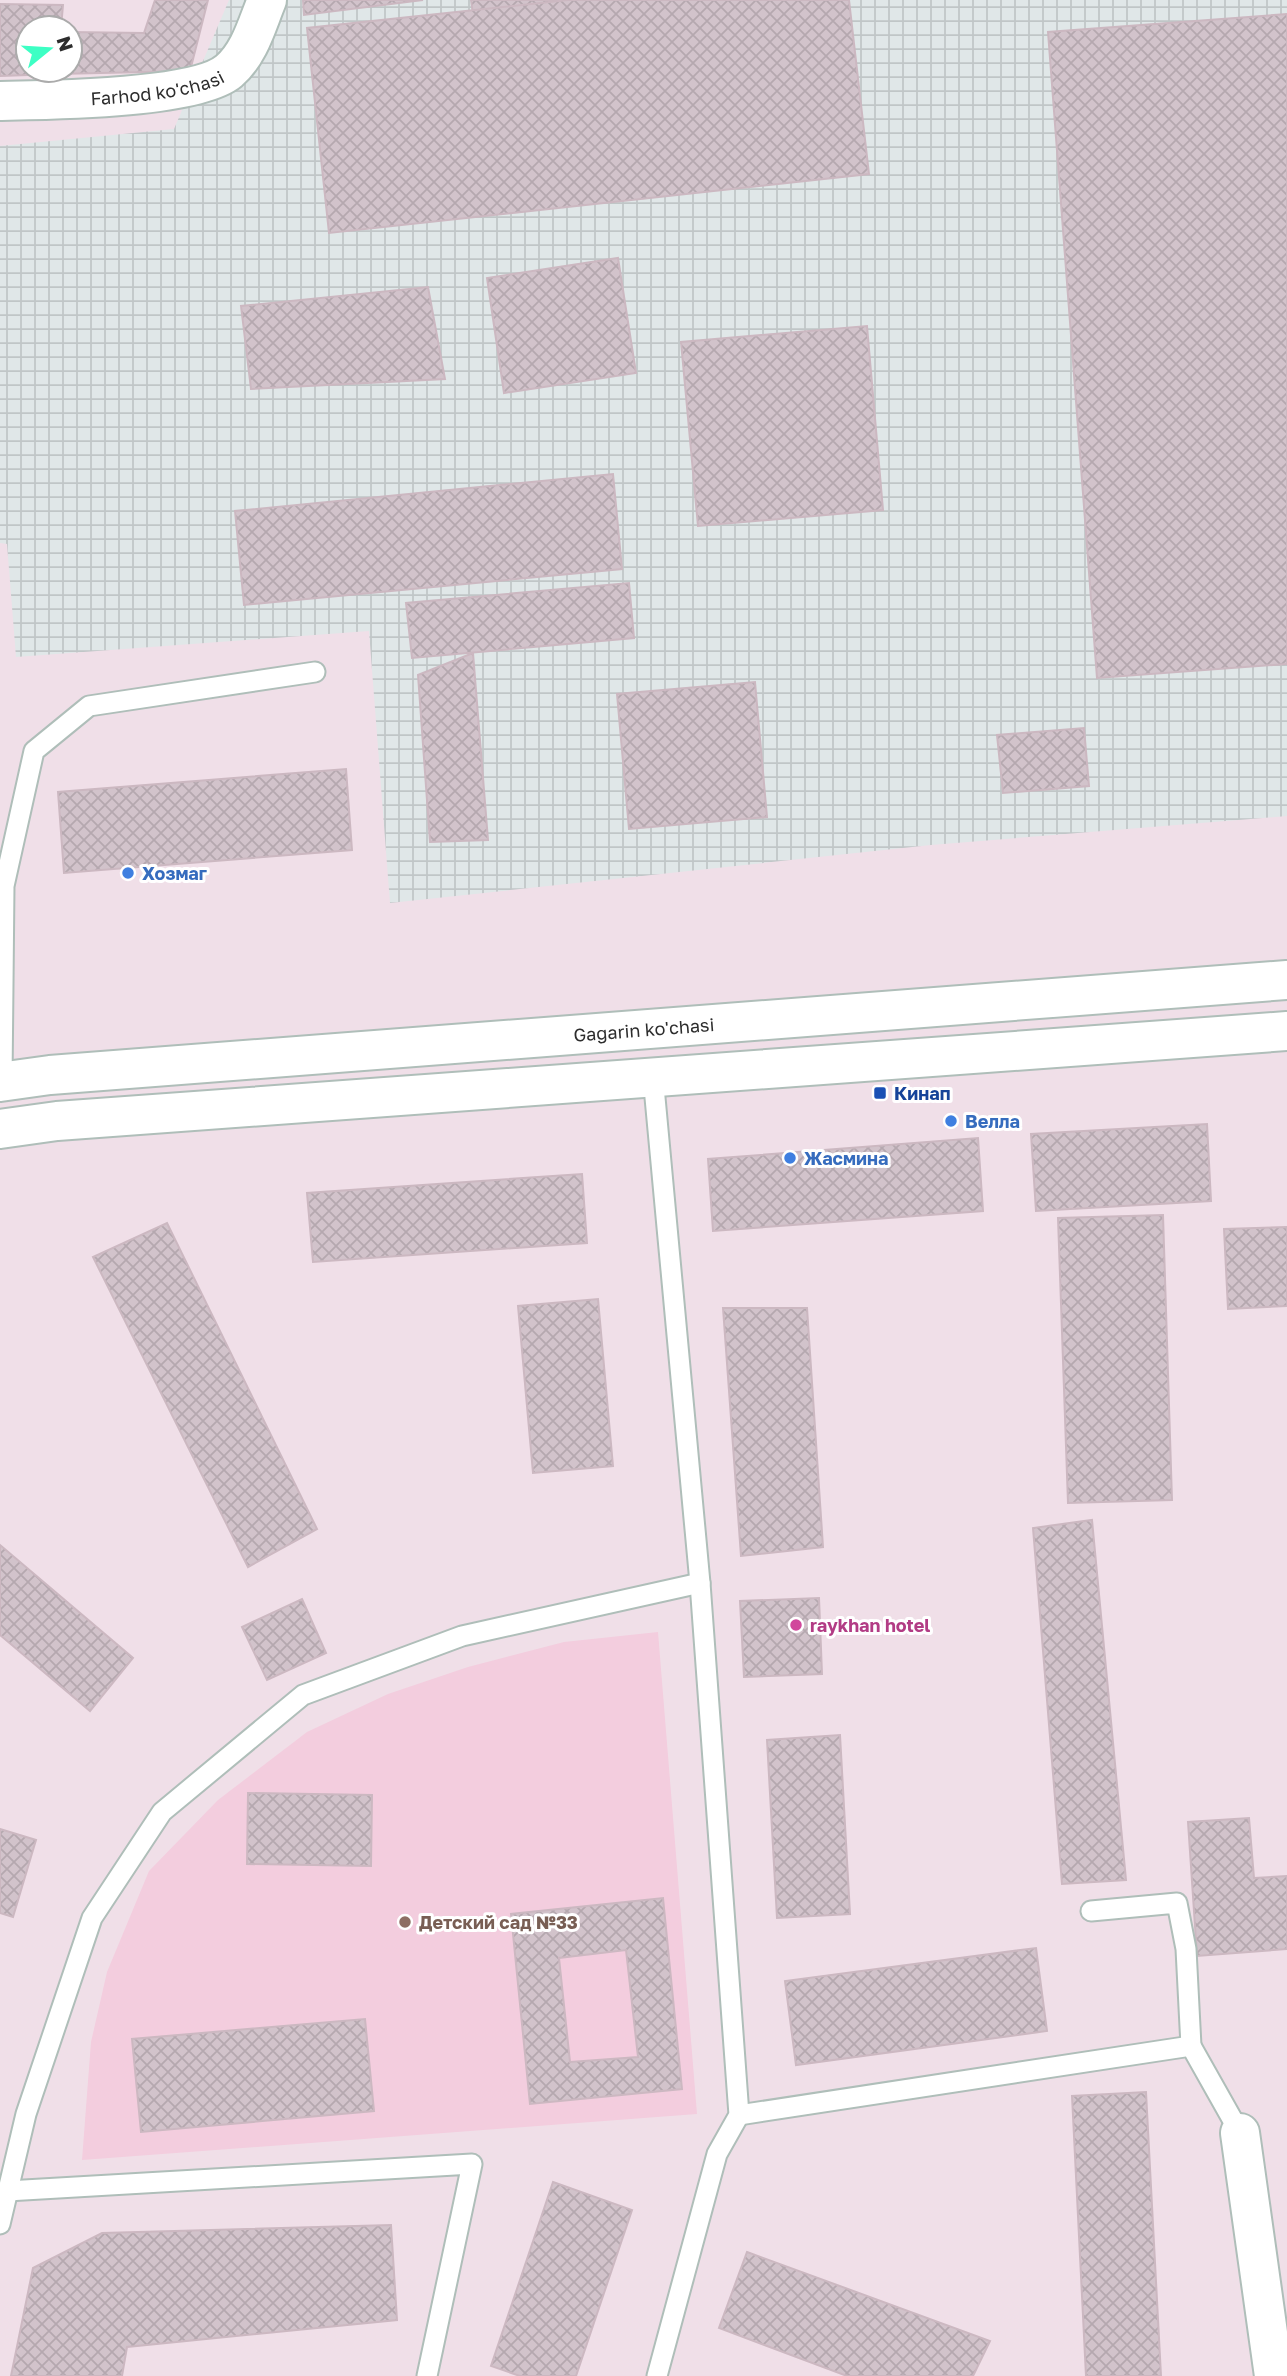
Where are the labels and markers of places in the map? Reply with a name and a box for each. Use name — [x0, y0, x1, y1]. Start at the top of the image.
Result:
place label: Хозмаг — [142, 862, 207, 884]
marker: Хозмаг — [120, 865, 136, 881]
place label: Кинап — [894, 1082, 950, 1104]
marker: Кинап — [872, 1085, 888, 1101]
place label: Велла — [965, 1110, 1020, 1132]
marker: Велла — [943, 1113, 959, 1129]
place label: Жасмина — [804, 1147, 888, 1169]
marker: Жасмина — [782, 1150, 798, 1166]
place label: raykhan hotel — [810, 1614, 930, 1636]
marker: raykhan hotel — [788, 1617, 804, 1633]
place label: Детский сад №33 — [419, 1911, 578, 1933]
marker: Детский сад №33 — [397, 1914, 413, 1930]

